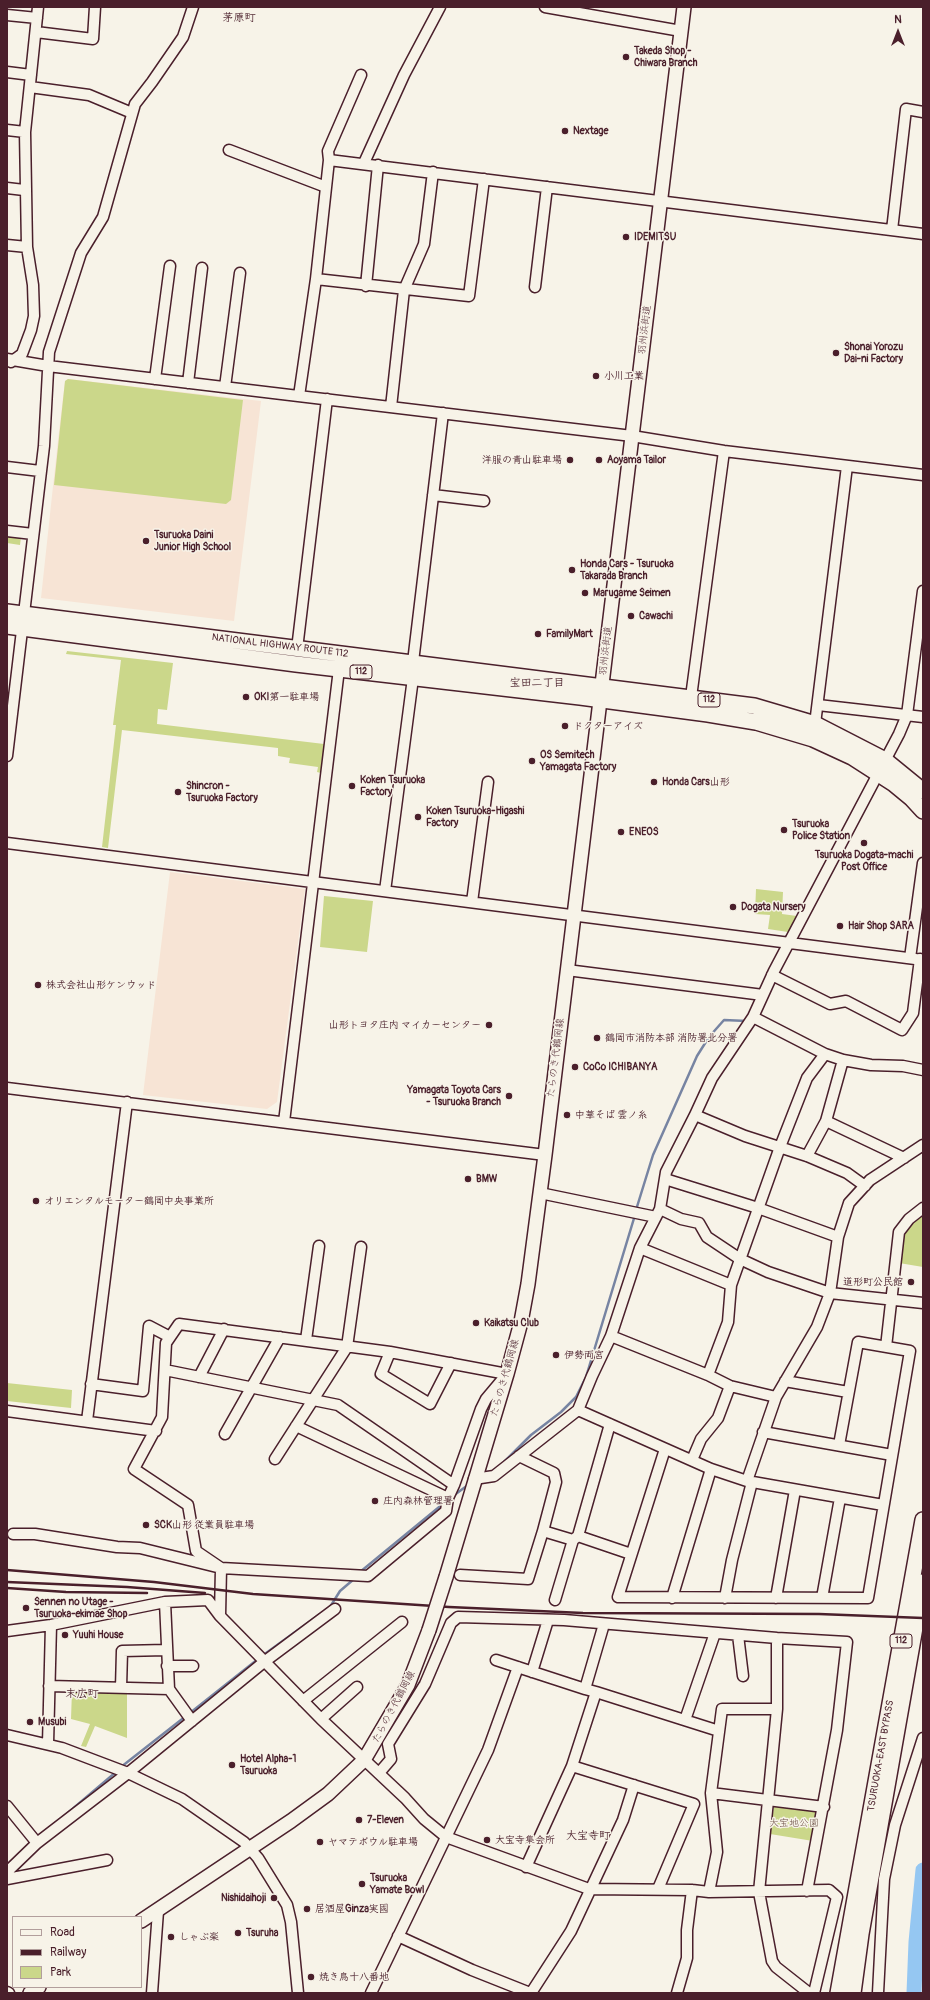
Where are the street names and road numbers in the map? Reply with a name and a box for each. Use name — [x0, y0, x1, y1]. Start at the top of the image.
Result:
street label: 羽州浜街道 — [636, 304, 654, 356]
street label: 羽州浜街道 — [597, 625, 615, 677]
street label: NATIONAL HIGHWAY ROUTE 112 — [211, 632, 349, 660]
road number: 112 — [350, 665, 372, 679]
road number: 112 — [698, 693, 720, 707]
street label: たらのき代鶴岡線 — [545, 1018, 567, 1098]
street label: たらのき代鶴岡線 — [488, 1338, 522, 1418]
road number: 112 — [890, 1634, 912, 1648]
street label: たらのき代鶴岡線 — [370, 1669, 418, 1745]
street label: TSURUOKA-EAST BYPASS — [865, 1699, 897, 1813]

